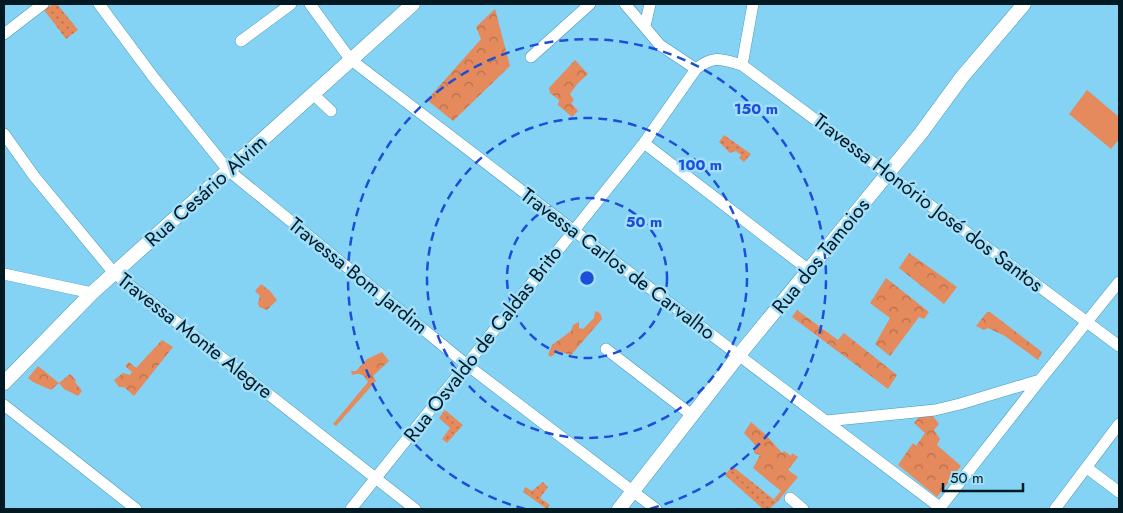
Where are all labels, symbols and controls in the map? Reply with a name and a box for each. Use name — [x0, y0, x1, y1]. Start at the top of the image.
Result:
text: 150 m — [734, 98, 778, 120]
street label: Travessa Honório José dos Santos — [807, 107, 1049, 299]
street label: Rua Cesário Alvim — [139, 128, 273, 254]
text: 100 m — [678, 154, 722, 176]
street label: Travessa Carlos de Carvalho — [515, 181, 722, 347]
street label: Rua dos Tamoios — [765, 192, 877, 320]
street label: Travessa Bom Jardim — [282, 211, 434, 341]
text: 50 m — [626, 211, 662, 233]
street label: Rua Osvaldo de Caldas Brito — [397, 240, 569, 448]
street label: Travessa Monte Alegre — [111, 266, 279, 406]
centre of rings — [578, 269, 596, 287]
scale bar — [943, 460, 1023, 492]
text: 50 m — [950, 467, 984, 489]

